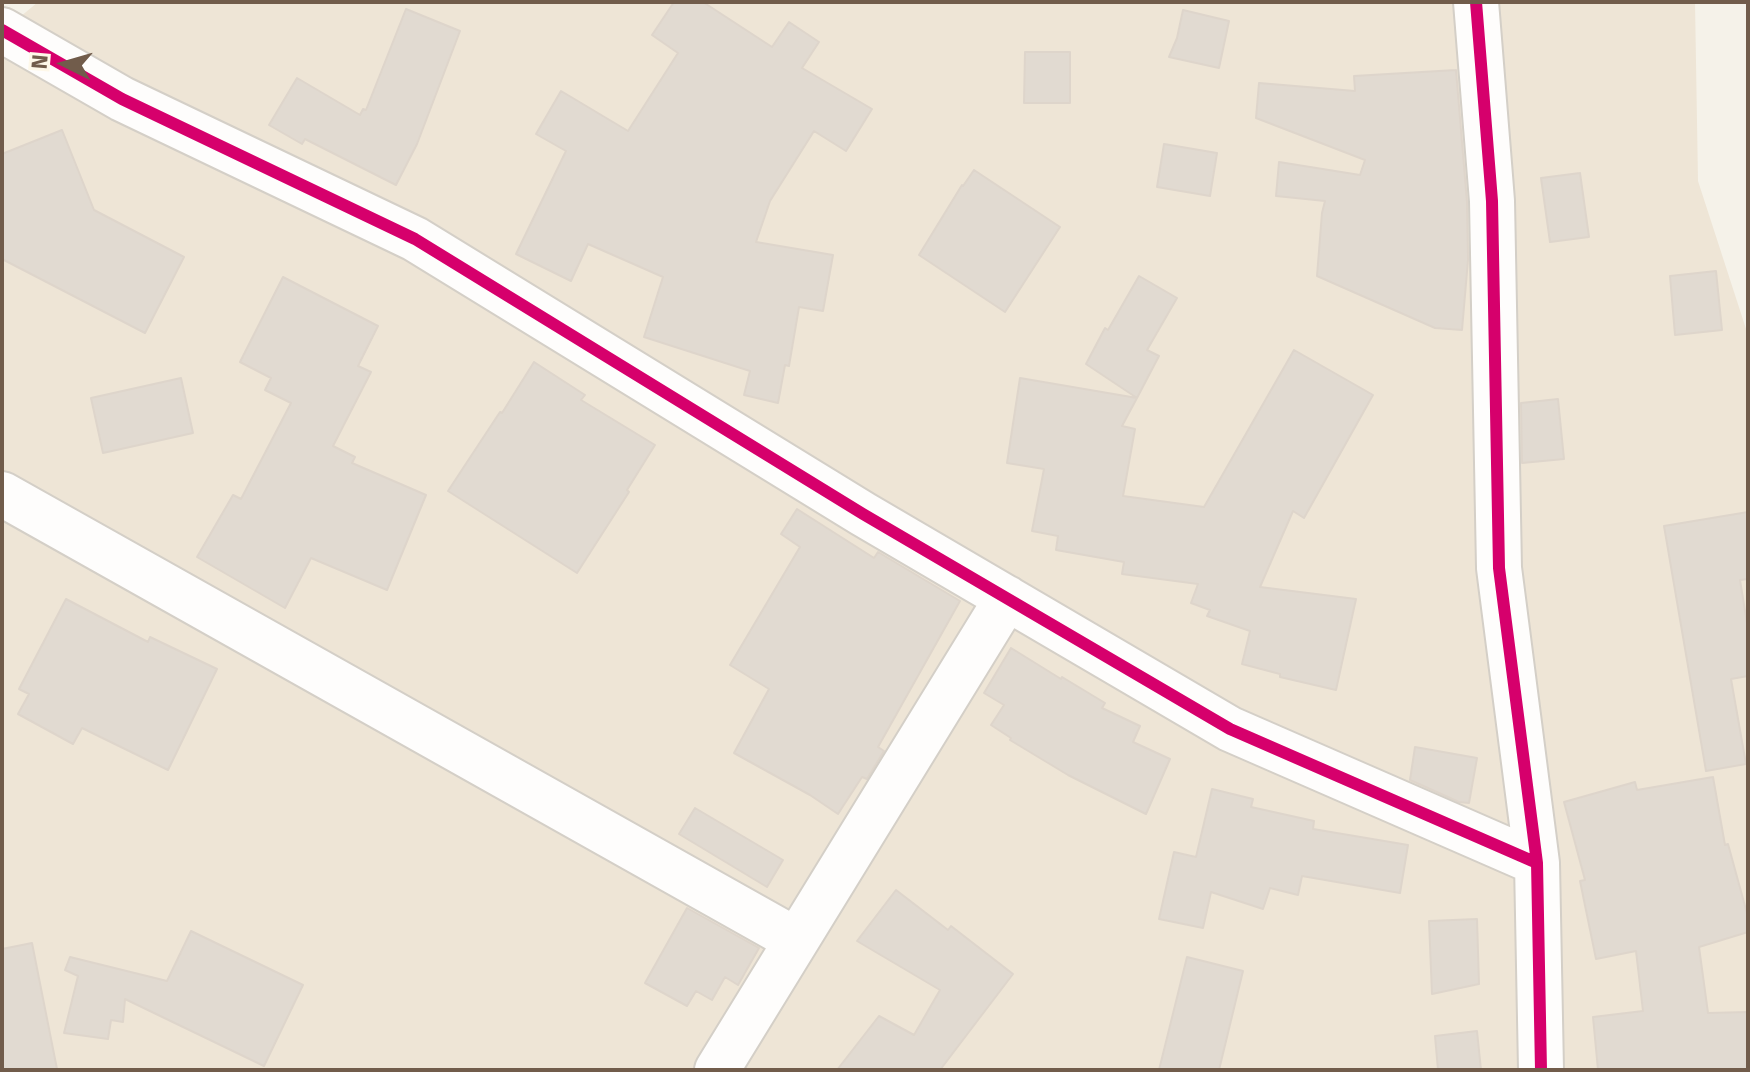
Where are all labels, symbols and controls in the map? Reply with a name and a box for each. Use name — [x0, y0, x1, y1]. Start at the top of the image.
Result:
north arrow — [24, 24, 104, 104]
text: N — [26, 53, 54, 70]

